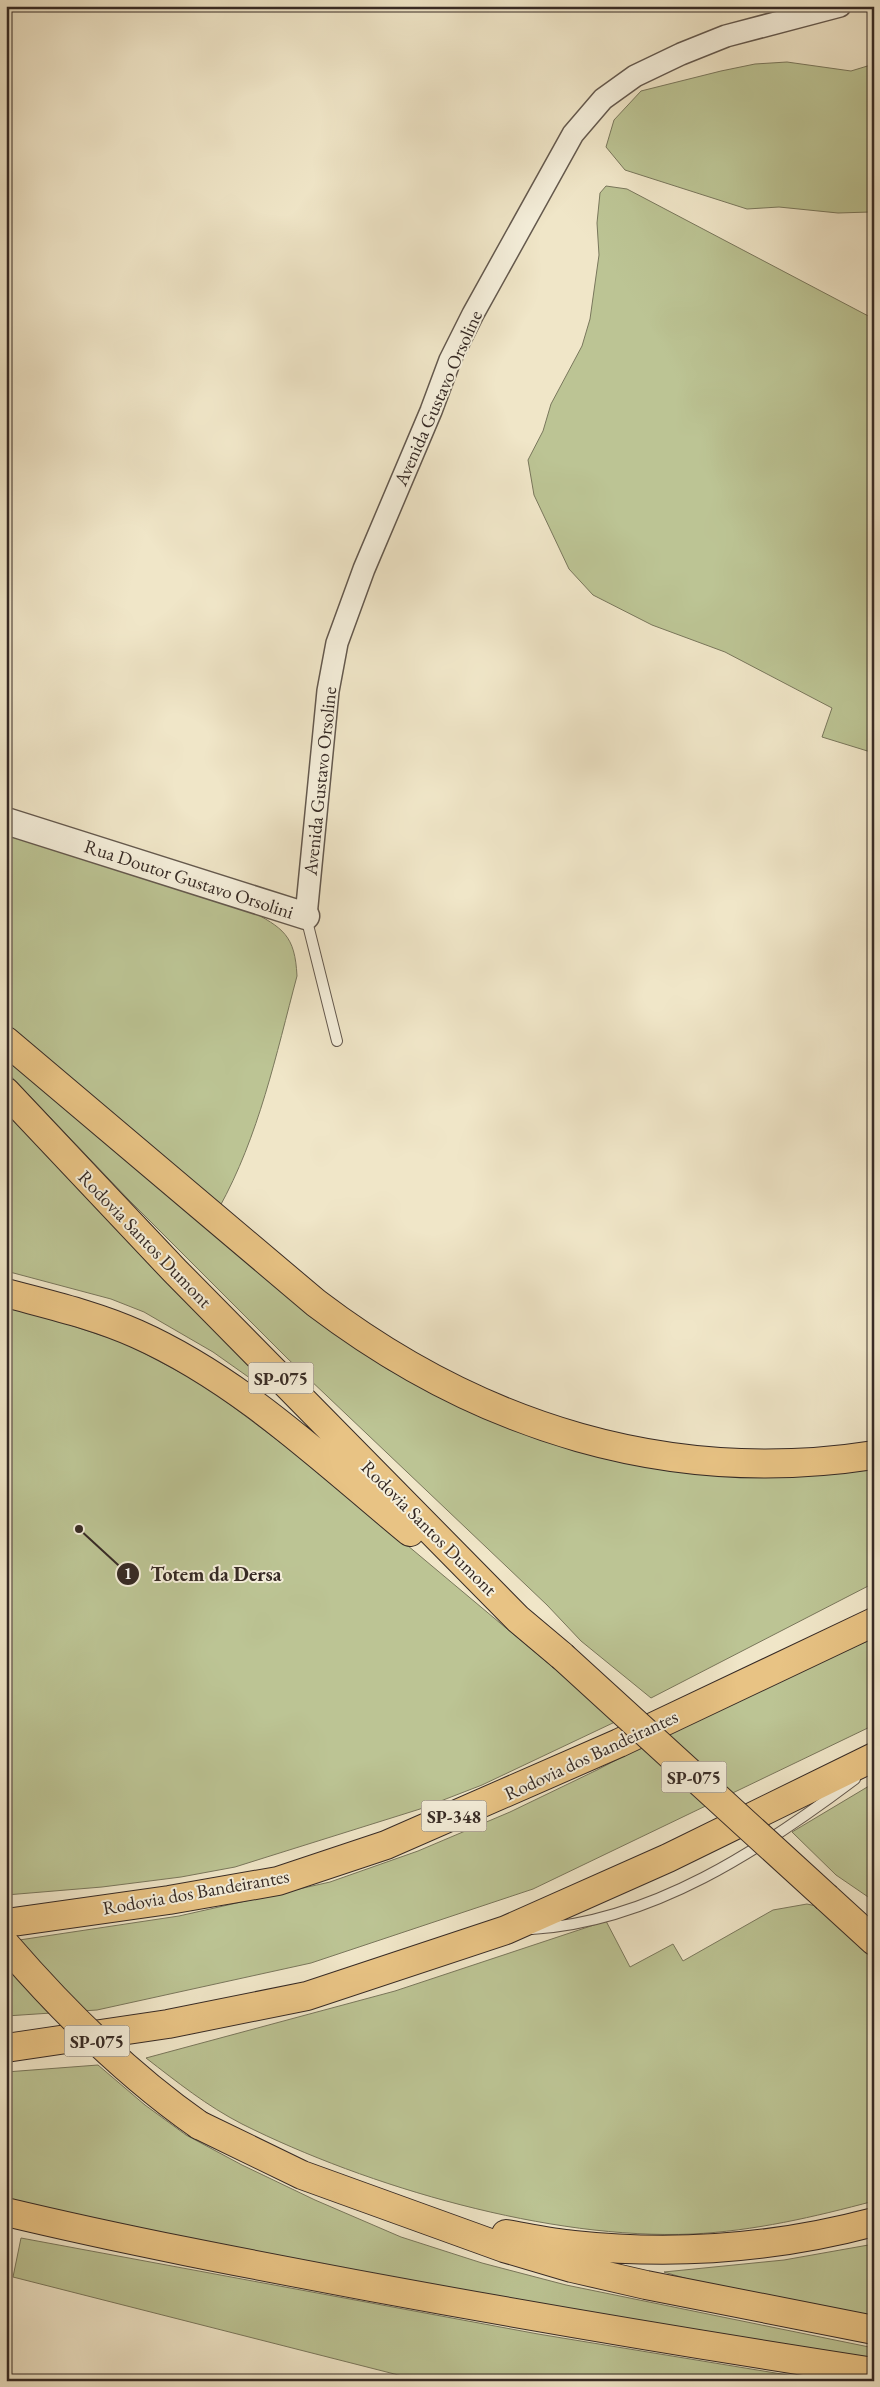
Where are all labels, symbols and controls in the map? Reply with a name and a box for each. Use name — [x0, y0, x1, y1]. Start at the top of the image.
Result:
street label: Avenida Gustavo Orsoline — [388, 306, 488, 491]
street label: Avenida Gustavo Orsoline — [298, 685, 342, 878]
street label: Rua Doutor Gustavo Orsolini — [81, 833, 297, 925]
street label: Rodovia Santos Dumont — [73, 1165, 217, 1313]
road number: SP-075 — [248, 1362, 314, 1394]
street label: Rodovia Santos Dumont — [356, 1455, 502, 1601]
callout: Totem da Dersa — [115, 1556, 291, 1591]
text: Totem da Dersa — [150, 1561, 282, 1587]
text: 1 — [124, 1564, 132, 1583]
street label: Rodovia dos Bandeirantes — [500, 1704, 682, 1806]
road number: SP-075 — [662, 1761, 726, 1792]
road number: SP-348 — [422, 1800, 486, 1832]
street label: Rodovia dos Bandeirantes — [101, 1863, 291, 1921]
road number: SP-075 — [64, 2025, 130, 2056]

